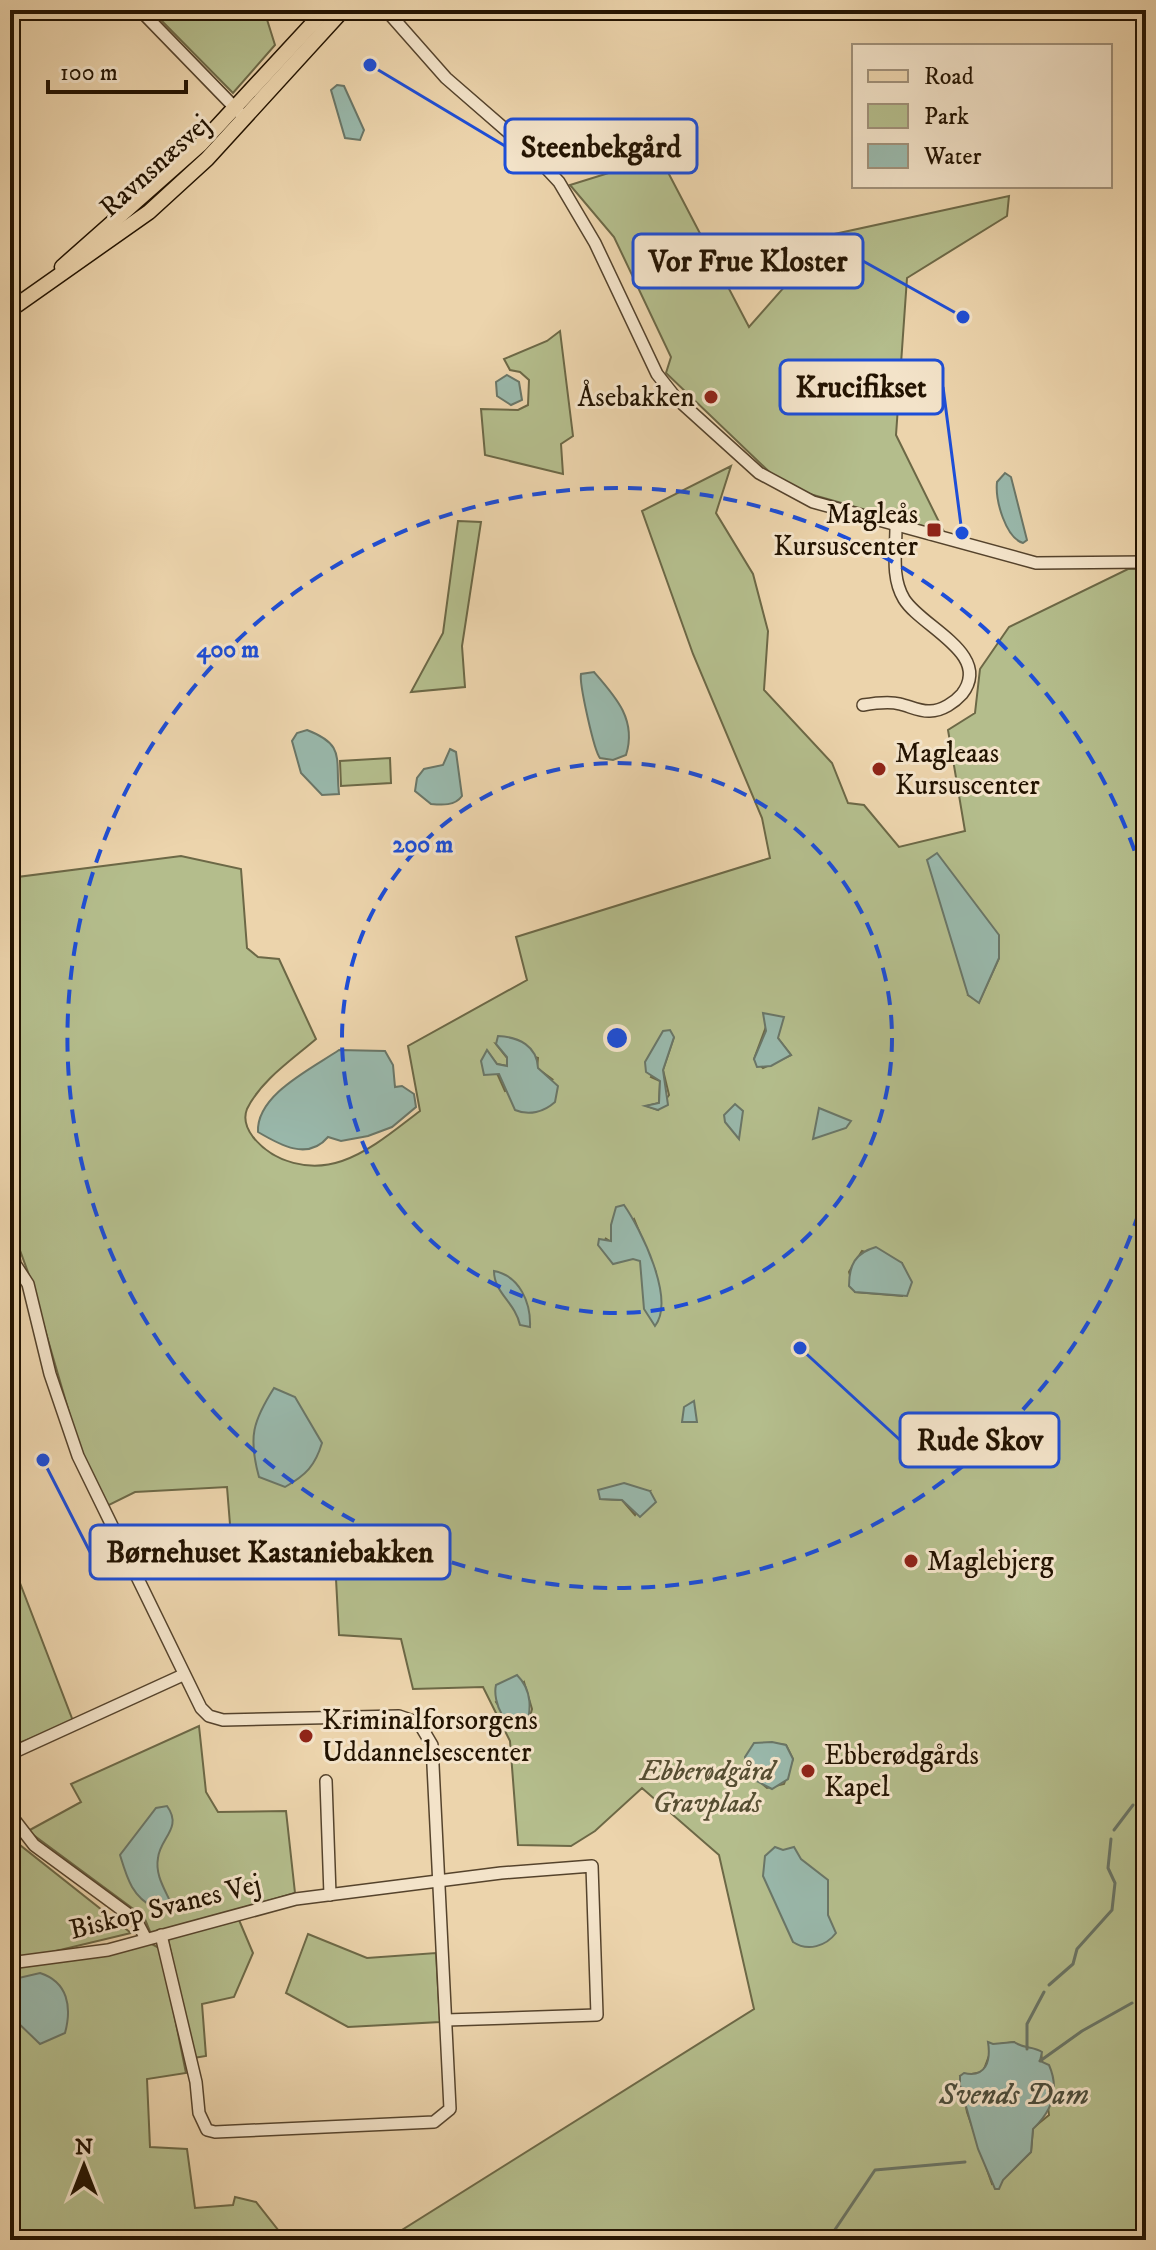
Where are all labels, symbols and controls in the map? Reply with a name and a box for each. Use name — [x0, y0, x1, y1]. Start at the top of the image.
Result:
scale bar — [48, 44, 186, 94]
legend — [852, 44, 1112, 188]
text: 100 m — [60, 58, 118, 88]
text: Road — [924, 62, 974, 92]
text: Park — [924, 102, 969, 132]
street label: Ravnsnæsvej — [92, 107, 218, 225]
callout: Steenbekgård — [505, 119, 697, 173]
text: Steenbekgård — [521, 130, 682, 167]
text: Water — [923, 142, 981, 172]
callout: Vor Frue Kloster — [633, 234, 863, 288]
text: Vor Frue Kloster — [648, 244, 848, 281]
callout: Krucifikset — [780, 360, 943, 414]
text: Krucifikset — [795, 370, 927, 407]
place label: Åsebakken — [577, 379, 695, 415]
marker: Åsebakken — [702, 388, 720, 406]
place label: Magleås Kursuscenter — [773, 497, 919, 564]
marker: Magleås Kursuscenter — [925, 521, 943, 539]
text: 400 m — [197, 635, 259, 665]
place label: Magleaas Kursuscenter — [895, 736, 1040, 803]
marker: Magleaas Kursuscenter — [870, 760, 888, 778]
text: 200 m — [393, 830, 453, 860]
centre of rings — [603, 1024, 631, 1052]
callout: Rude Skov — [900, 1413, 1059, 1467]
text: Rude Skov — [917, 1423, 1044, 1460]
callout: Børnehuset Kastaniebakken — [90, 1525, 450, 1579]
text: Børnehuset Kastaniebakken — [106, 1535, 434, 1572]
place label: Maglebjerg — [927, 1544, 1054, 1579]
marker: Maglebjerg — [902, 1552, 920, 1570]
place label: Kriminalforsorgens Uddannelsescenter — [322, 1703, 538, 1770]
marker: Kriminalforsorgens Uddannelsescenter — [297, 1727, 315, 1745]
place label: Ebberødgårds Kapel — [824, 1738, 979, 1805]
park label: Ebberødgård Gravplads — [638, 1754, 778, 1821]
marker: Ebberødgårds Kapel — [799, 1762, 817, 1780]
street label: Biskop Svanes Vej — [66, 1866, 264, 1948]
water label: Svends Dam — [938, 2077, 1089, 2114]
north arrow — [44, 2126, 124, 2206]
text: N — [75, 2134, 93, 2161]

